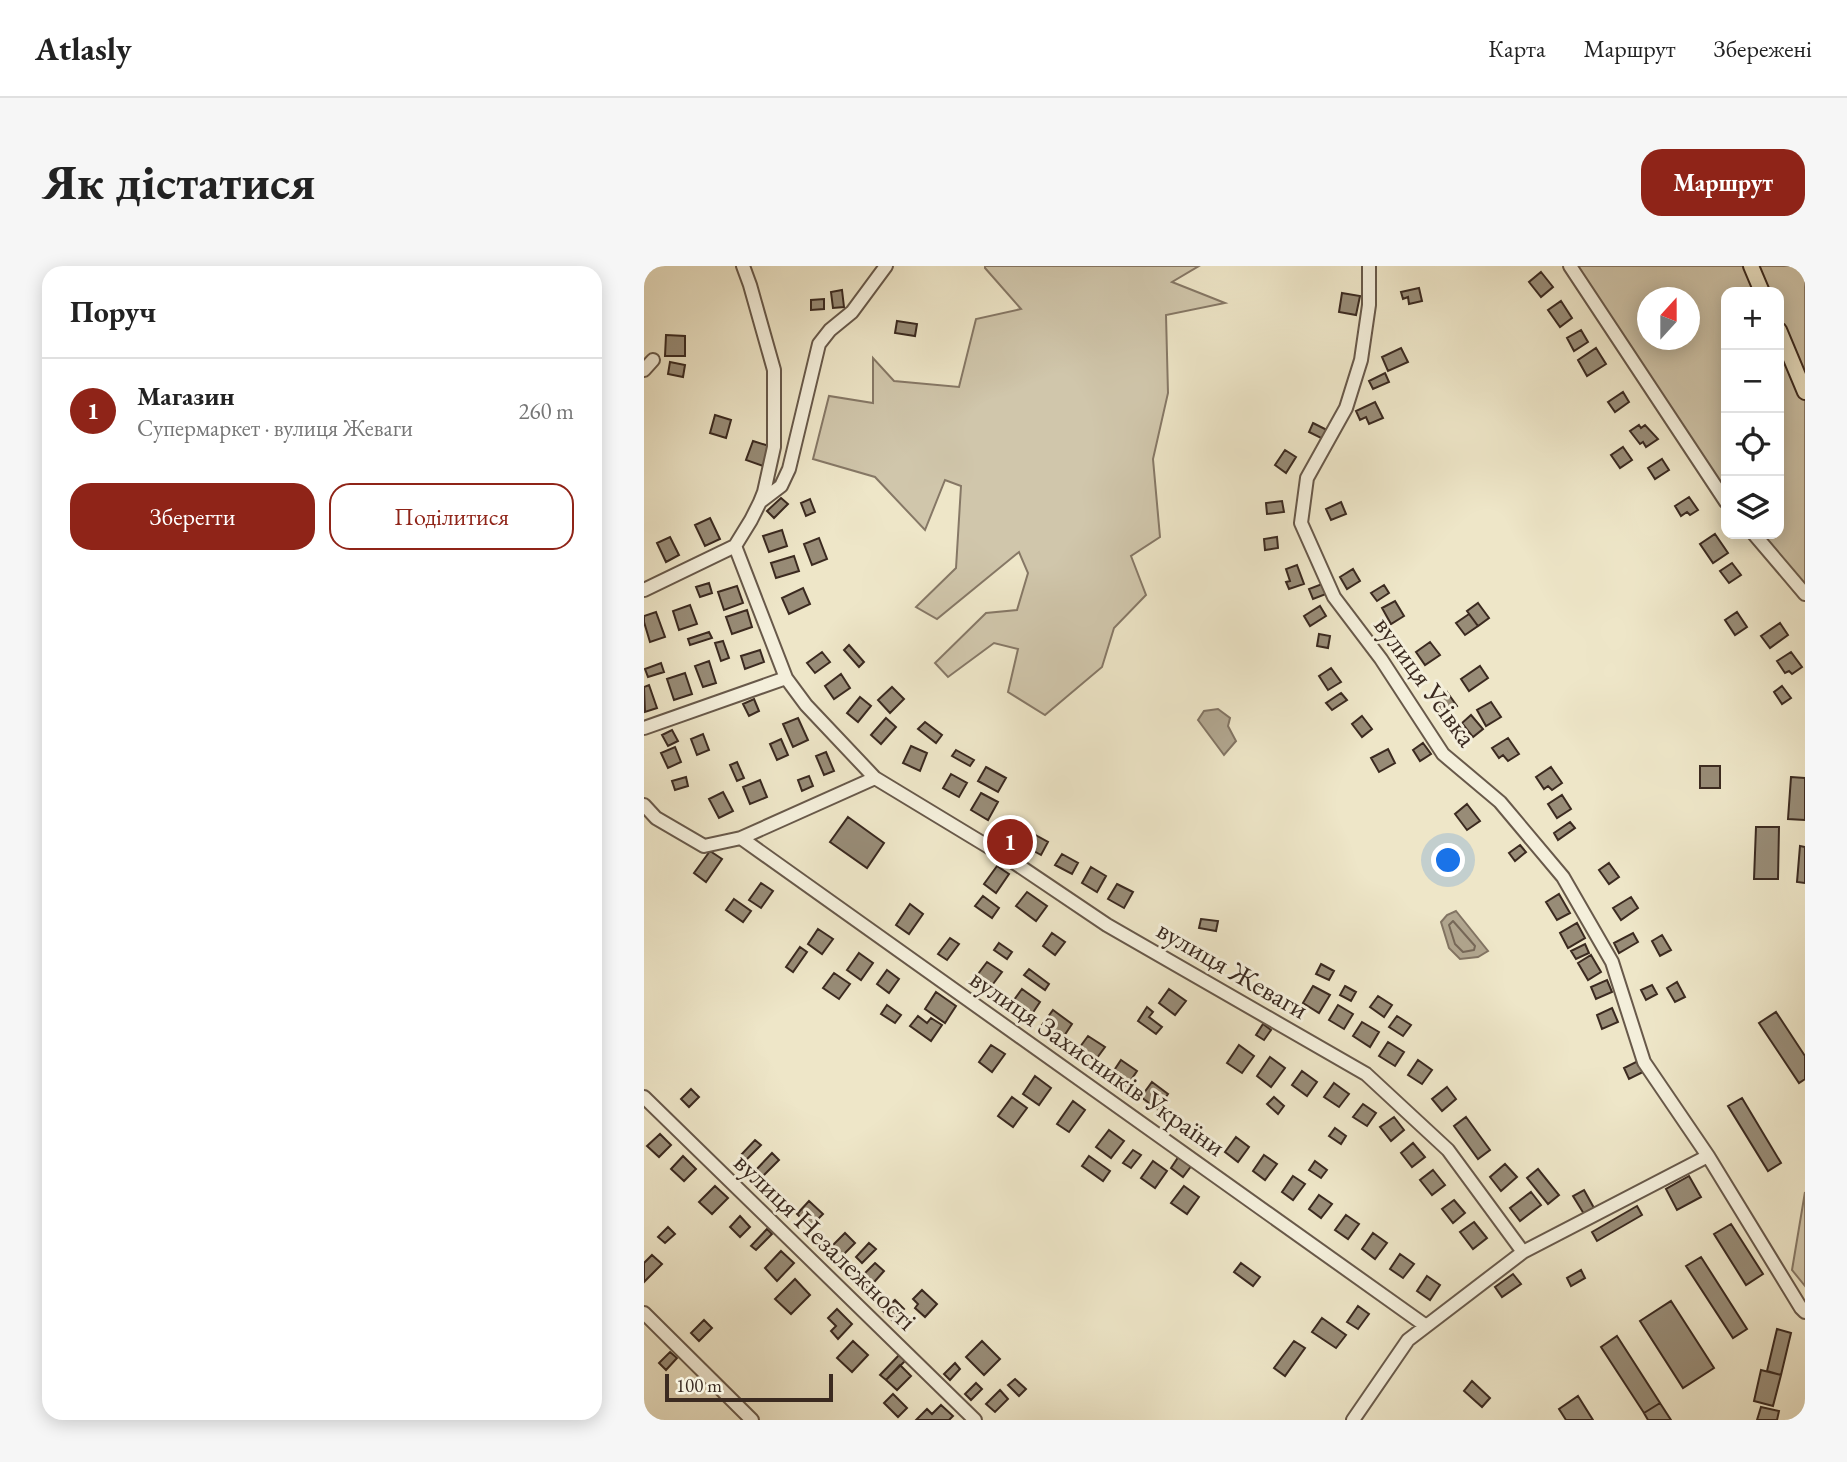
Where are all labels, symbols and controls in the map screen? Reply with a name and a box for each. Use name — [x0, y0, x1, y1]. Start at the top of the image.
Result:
text: Atlasly — [35, 27, 132, 70]
text: Карта — [1488, 33, 1546, 64]
text: Маршрут — [1584, 33, 1676, 64]
text: Збережені — [1714, 33, 1812, 64]
button: Маршрут — [1641, 149, 1805, 216]
text: Як дістатися — [42, 150, 316, 214]
north arrow — [1637, 287, 1700, 350]
map controls — [1721, 287, 1784, 539]
button: + — [1721, 287, 1784, 350]
text: Поруч — [70, 292, 156, 331]
button: − — [1721, 350, 1784, 413]
text: Магазин — [137, 379, 235, 413]
text: 1 — [87, 396, 99, 426]
text: 260 m — [518, 396, 574, 426]
text: Супермаркет · вулиця Жеваги — [137, 413, 413, 443]
button: locate — [1721, 413, 1784, 476]
button: layers — [1721, 476, 1784, 539]
button: Зберегти — [70, 483, 315, 550]
button: Поділитися — [329, 483, 574, 550]
street label: вулиця Усівка — [1366, 608, 1486, 754]
pin: 1 — [987, 816, 1033, 868]
your location — [1431, 843, 1465, 877]
street label: вулиця Жеваги — [1151, 911, 1316, 1027]
street label: вулиця Захисників України — [963, 960, 1233, 1164]
street label: вулиця Незалежності — [727, 1144, 925, 1338]
scale bar — [665, 1371, 833, 1403]
text: 100 m — [676, 1373, 722, 1398]

